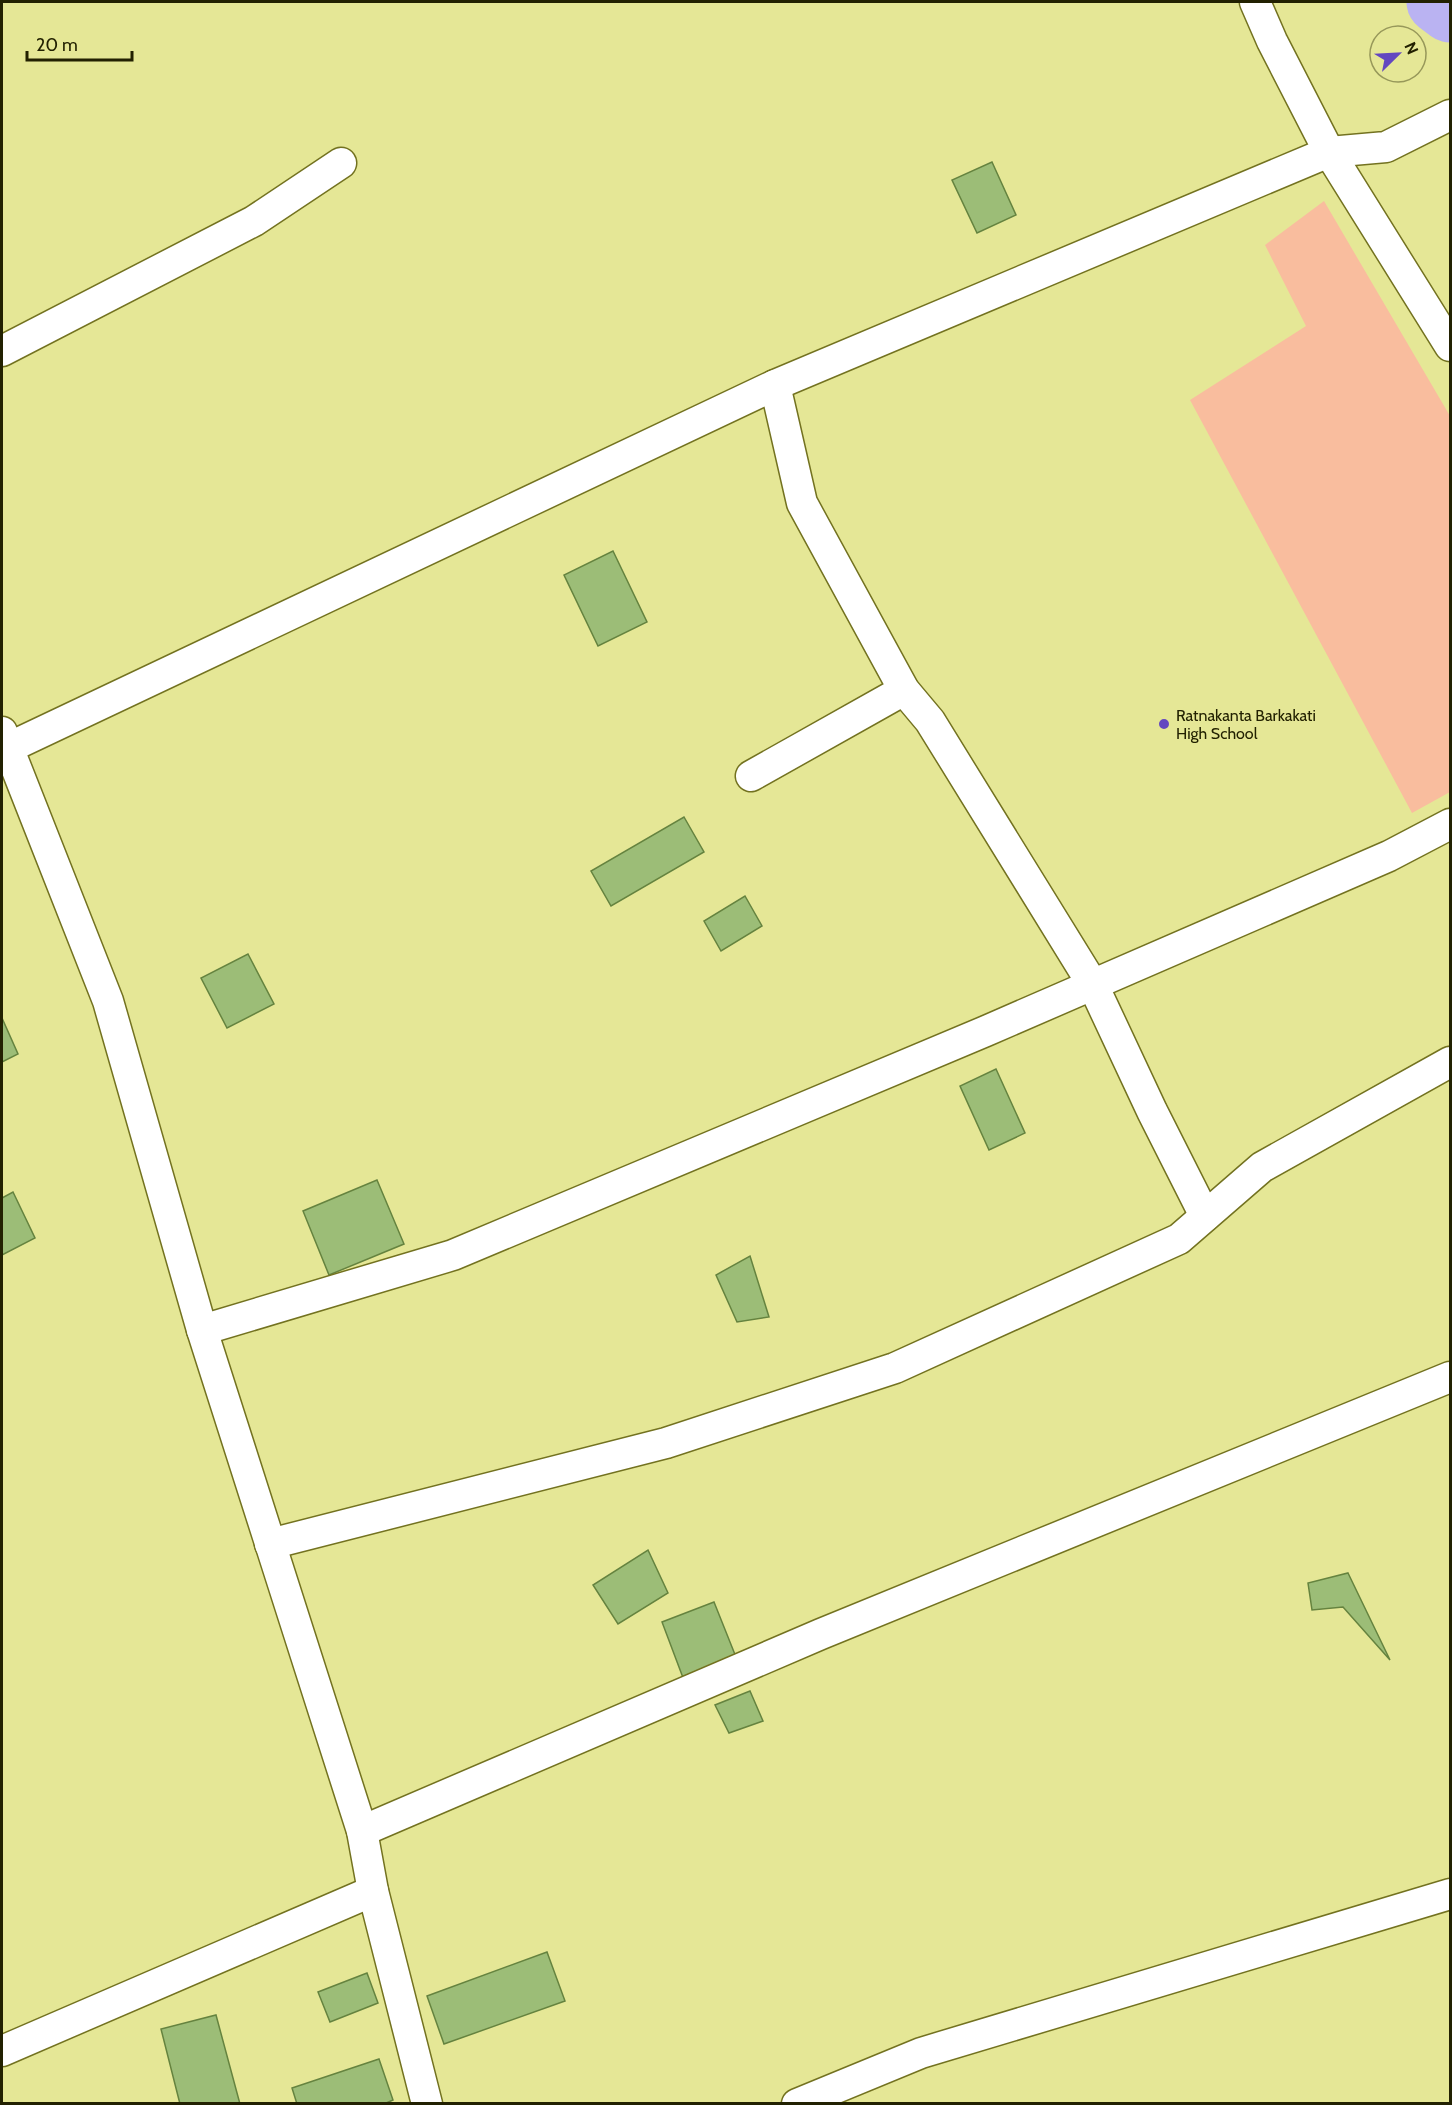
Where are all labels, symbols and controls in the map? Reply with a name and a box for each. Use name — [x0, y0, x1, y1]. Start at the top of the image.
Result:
scale bar — [27, 24, 132, 62]
north arrow — [1368, 24, 1428, 84]
text: 20 m — [36, 34, 78, 56]
text: N — [1400, 39, 1422, 57]
place label: Ratnakanta Barkakati High School — [1176, 706, 1316, 743]
marker: Ratnakanta Barkakati High School — [1157, 717, 1171, 731]

